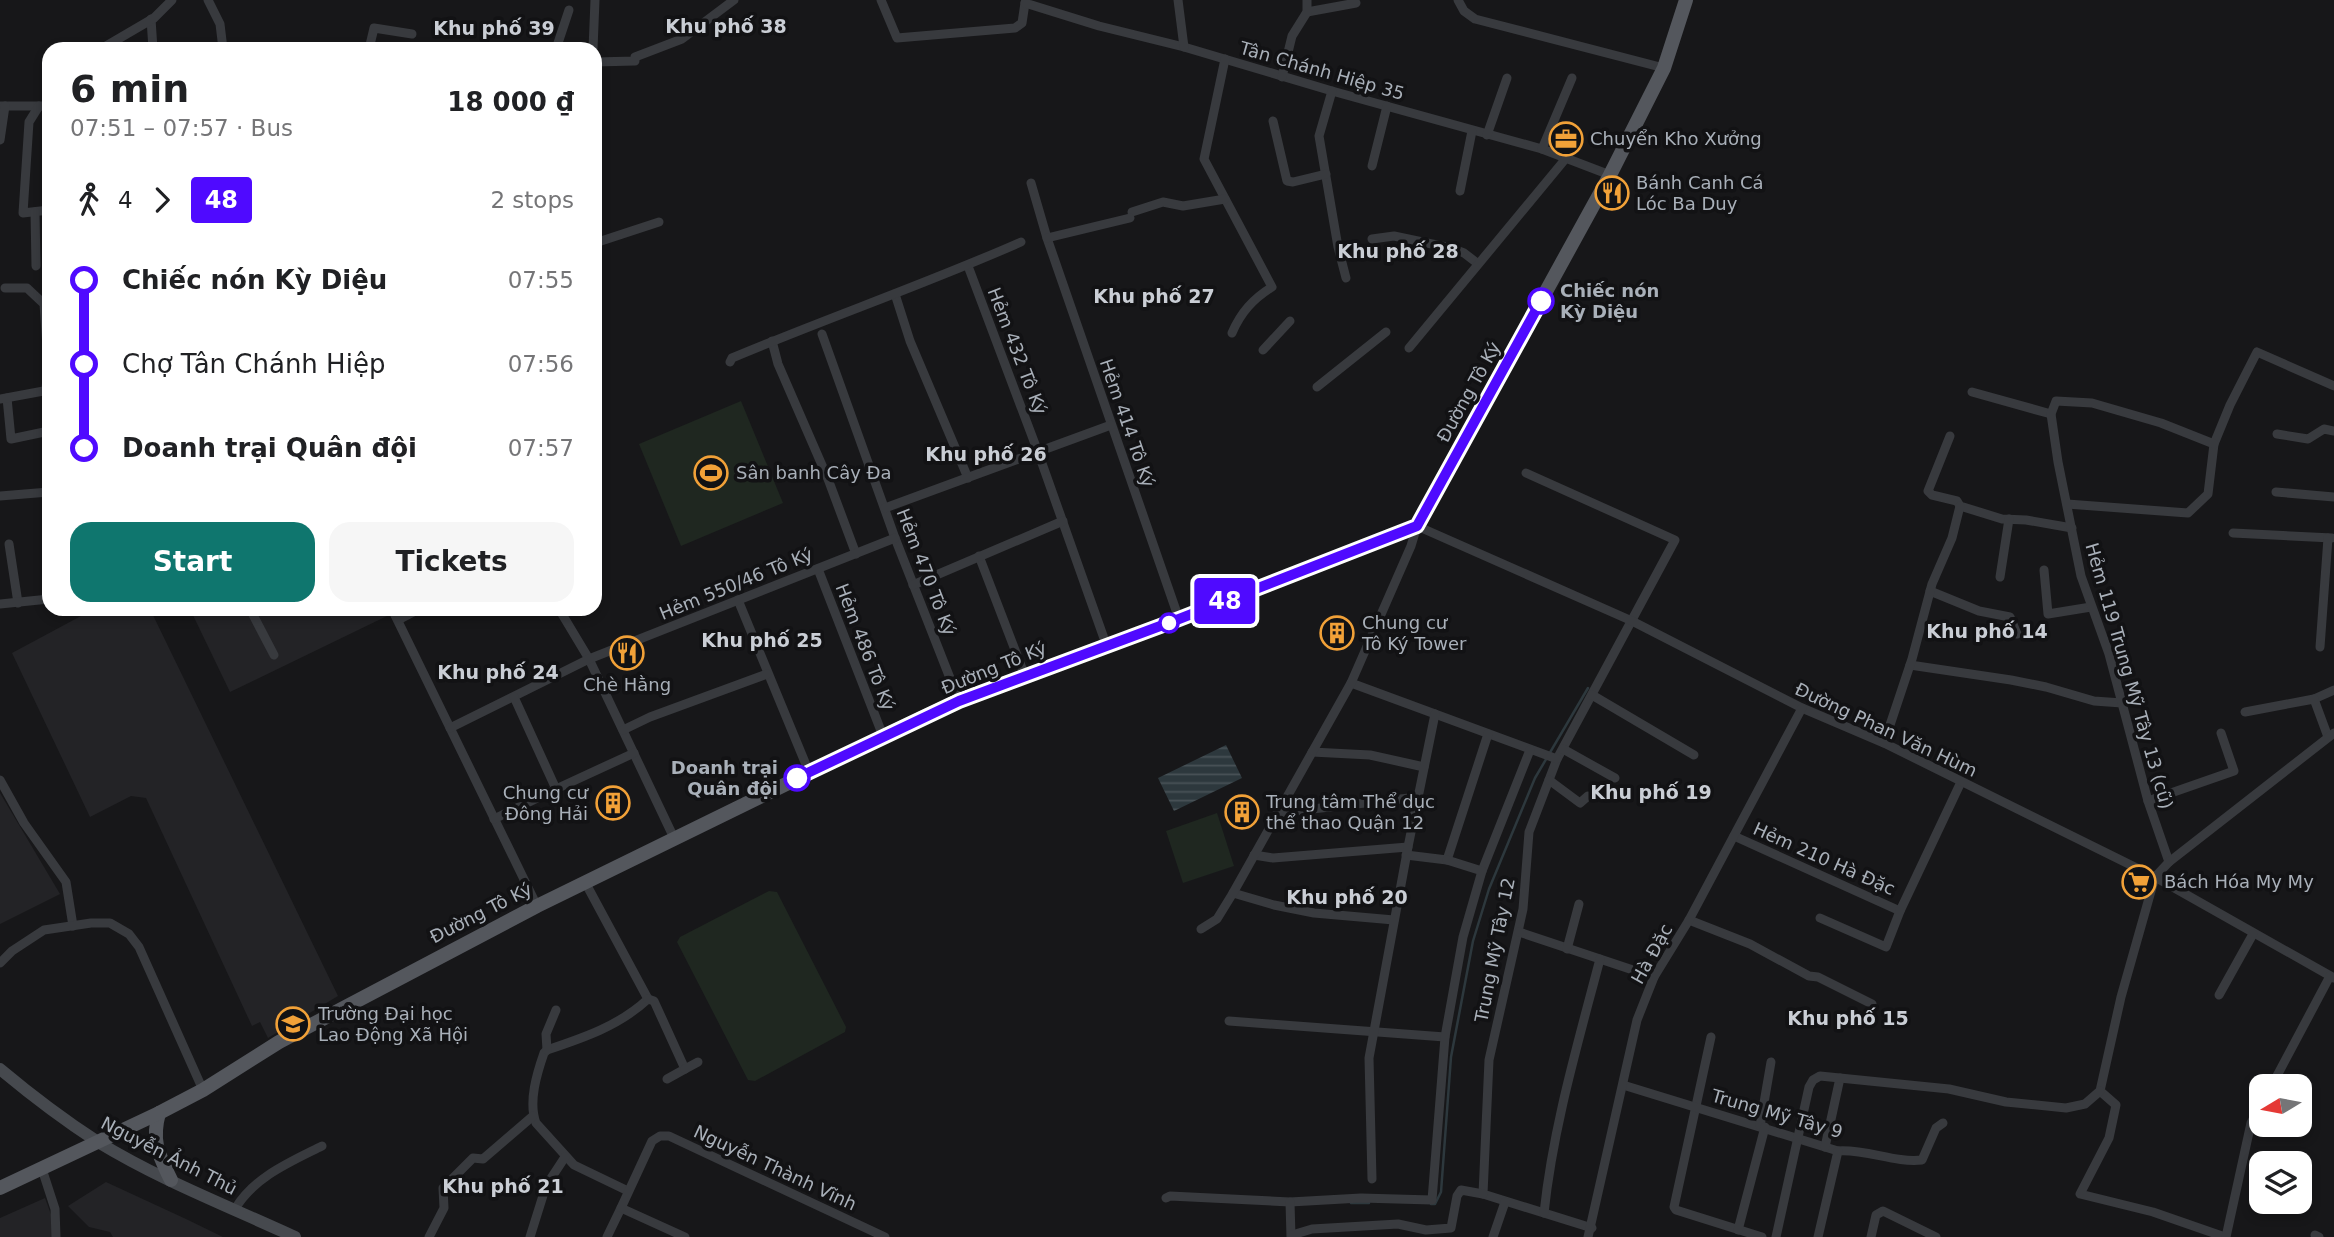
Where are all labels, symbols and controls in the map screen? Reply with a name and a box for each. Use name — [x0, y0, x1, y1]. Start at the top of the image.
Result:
district label: Khu phố 38 — [665, 15, 787, 37]
district label: Khu phố 39 — [433, 17, 555, 39]
street label: Tân Chánh Hiệp 35 — [1236, 37, 1407, 104]
text: 6 min — [70, 67, 189, 111]
text: 18 000 ₫ — [447, 87, 574, 117]
text: 07:51 – 07:57 · Bus — [70, 115, 293, 141]
office icon: Chuyển Kho Xưởng — [1547, 120, 1585, 158]
place label: Chuyển Kho Xưởng — [1590, 128, 1762, 149]
place label: Bánh Canh Cá Lóc Ba Duy — [1636, 172, 1764, 214]
restaurant icon: Bánh Canh Cá Lóc Ba Duy — [1593, 174, 1631, 212]
icon: walk — [70, 181, 108, 219]
icon: forward — [143, 181, 181, 219]
text: 48 — [205, 186, 238, 214]
text: 4 — [118, 187, 133, 213]
text: 2 stops — [490, 187, 574, 213]
district label: Khu phố 28 — [1337, 240, 1459, 262]
text: Chiếc nón Kỳ Diệu — [122, 265, 387, 295]
text: 07:55 — [508, 267, 574, 293]
place label: Chiếc nón Kỳ Diệu — [1560, 280, 1659, 322]
street label: Hẻm 432 Tô Ký — [984, 284, 1051, 418]
district label: Khu phố 27 — [1093, 285, 1215, 307]
marker: Chiếc nón Kỳ Diệu — [1528, 288, 1554, 314]
street label: Đường Tô Ký — [1432, 338, 1505, 446]
text: Chợ Tân Chánh Hiệp — [122, 349, 385, 379]
text: 07:56 — [508, 351, 574, 377]
street label: Hẻm 414 Tô Ký — [1096, 356, 1159, 490]
text: Doanh trại Quân đội — [122, 433, 417, 463]
text: 07:57 — [508, 435, 574, 461]
district label: Khu phố 26 — [925, 443, 1047, 465]
sports icon: Sân banh Cây Đa — [692, 454, 730, 492]
place label: Sân banh Cây Đa — [736, 462, 892, 483]
street label: Hẻm 470 Tô Ký — [893, 505, 960, 639]
button: Start — [70, 522, 315, 602]
button: Tickets — [329, 522, 574, 602]
street label: Hẻm 119 Trung Mỹ Tây 13 (cũ) — [2081, 540, 2178, 811]
street label: Hẻm 550/46 Tô Ký — [656, 543, 816, 624]
line badge: 48 — [1194, 578, 1256, 624]
street label: Hẻm 486 Tô Ký — [832, 580, 899, 714]
text: 48 — [1208, 587, 1242, 615]
place label: Chung cư Tô Ký Tower — [1361, 612, 1467, 654]
unlabelled marker — [1159, 613, 1179, 633]
building icon: Chung cư Tô Ký Tower — [1318, 614, 1356, 652]
district label: Khu phố 14 — [1926, 620, 2048, 642]
district label: Khu phố 25 — [701, 629, 823, 651]
restaurant icon: Chè Hằng — [608, 634, 646, 672]
street label: Đường Tô Ký — [938, 637, 1050, 698]
district label: Khu phố 24 — [437, 661, 559, 683]
place label: Chè Hằng — [583, 674, 671, 695]
street label: Đường Phan Văn Hùm — [1792, 678, 1981, 781]
place label: Doanh trại Quân đội — [671, 757, 778, 799]
marker: Doanh trại Quân đội — [784, 765, 810, 791]
district label: Khu phố 19 — [1590, 781, 1712, 803]
place label: Chung cư Đông Hải — [503, 782, 590, 824]
building icon: Chung cư Đông Hải — [594, 784, 632, 822]
place label: Trung tâm Thể dục thể thao Quận 12 — [1265, 791, 1435, 833]
building icon: Trung tâm Thể dục thể thao Quận 12 — [1223, 793, 1261, 831]
street label: Hẻm 210 Hà Đặc — [1750, 818, 1898, 899]
supermarket icon: Bách Hóa My My — [2120, 863, 2158, 901]
place label: Bách Hóa My My — [2164, 871, 2314, 892]
street label: Trung Mỹ Tây 12 — [1470, 876, 1519, 1025]
street label: Đường Tô Ký — [426, 878, 535, 947]
district label: Khu phố 20 — [1286, 886, 1408, 908]
street label: Hà Đặc — [1627, 920, 1677, 987]
place label: Trường Đại học Lao Động Xã Hội — [317, 1003, 468, 1045]
school or university icon: Trường Đại học Lao Động Xã Hội — [274, 1005, 312, 1043]
district label: Khu phố 15 — [1787, 1007, 1909, 1029]
north arrow — [2249, 1074, 2312, 1138]
map controls — [2249, 1074, 2312, 1214]
street label: Trung Mỹ Tây 9 — [1708, 1084, 1845, 1142]
street label: Nguyễn Ảnh Thủ — [98, 1111, 241, 1199]
street label: Nguyễn Thành Vĩnh — [690, 1121, 860, 1215]
button: layers — [2249, 1151, 2312, 1214]
district label: Khu phố 21 — [442, 1175, 564, 1197]

